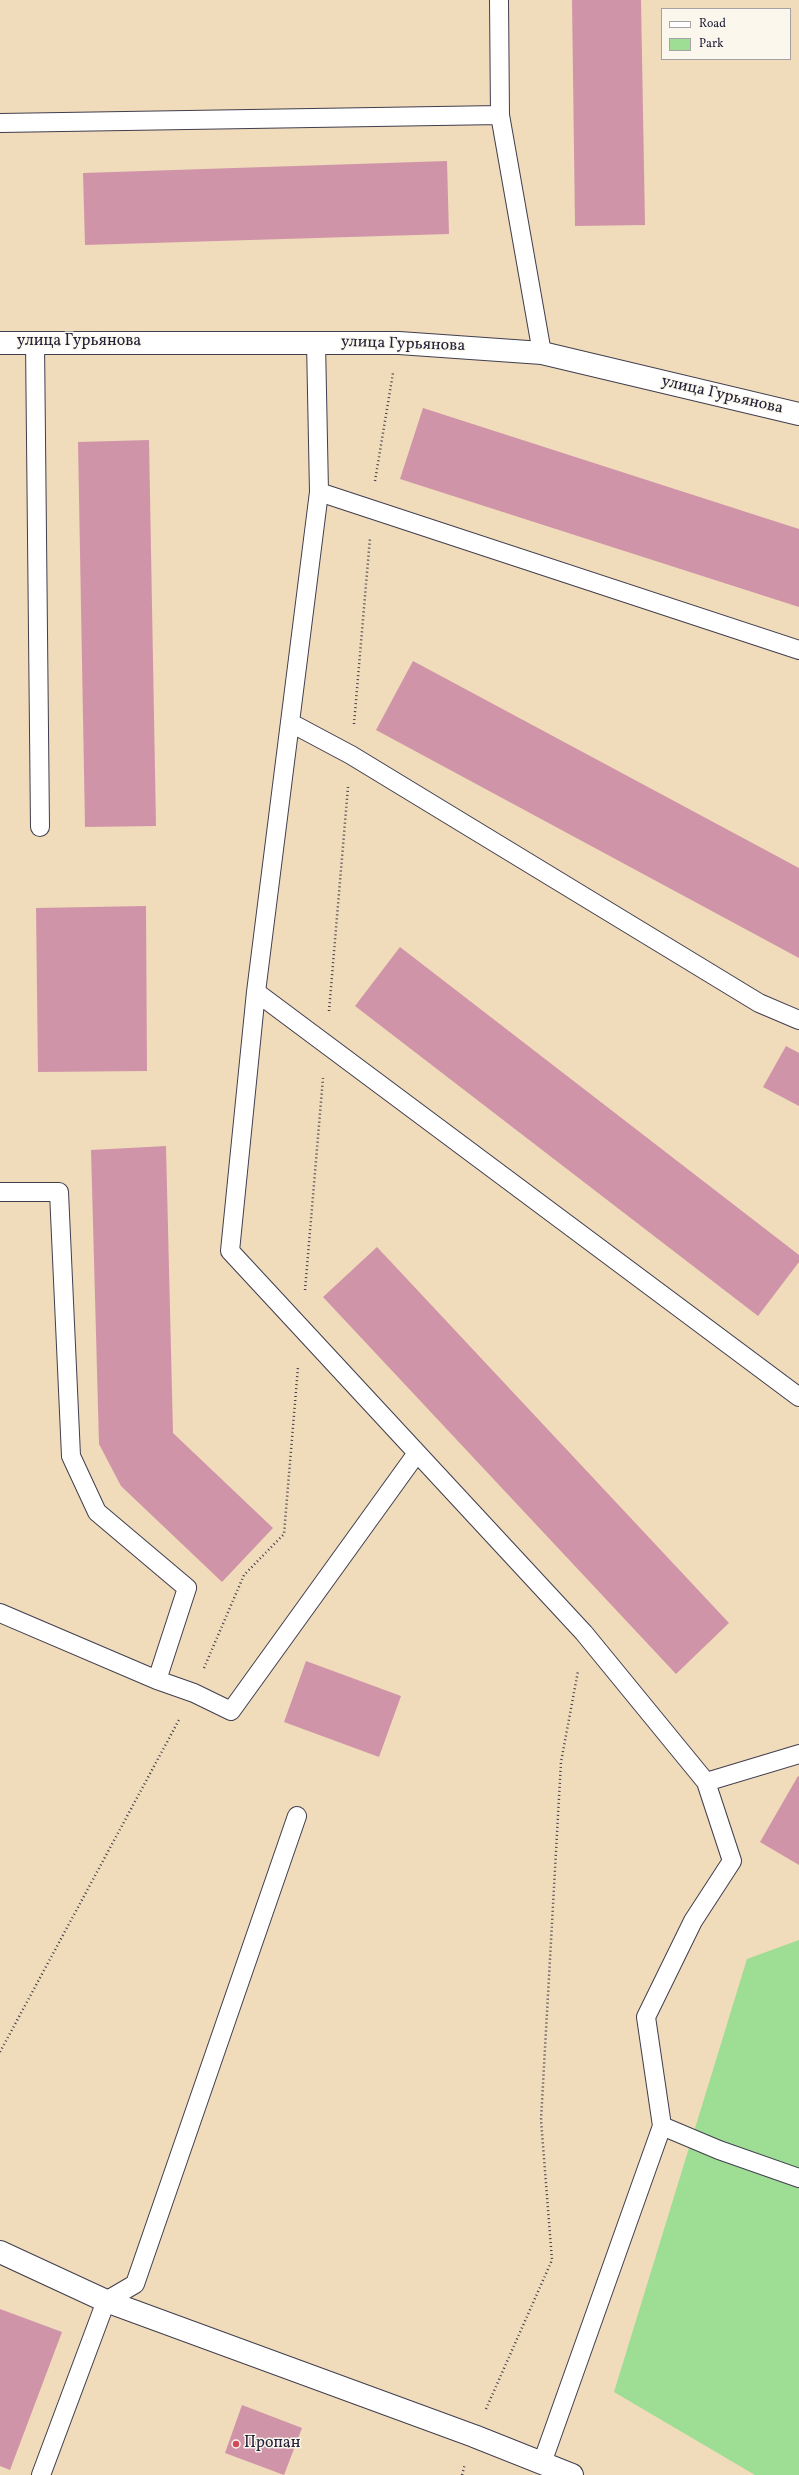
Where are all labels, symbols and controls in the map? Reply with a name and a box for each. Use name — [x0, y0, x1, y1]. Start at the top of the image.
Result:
legend — [661, 8, 791, 60]
text: Road — [699, 16, 726, 32]
text: Park — [699, 36, 724, 52]
street label: улица Гурьянова — [17, 332, 141, 352]
street label: улица Гурьянова — [340, 333, 466, 357]
street label: улица Гурьянова — [659, 373, 785, 419]
place label: Пропан — [244, 2434, 301, 2454]
marker: Пропан — [231, 2439, 241, 2449]

